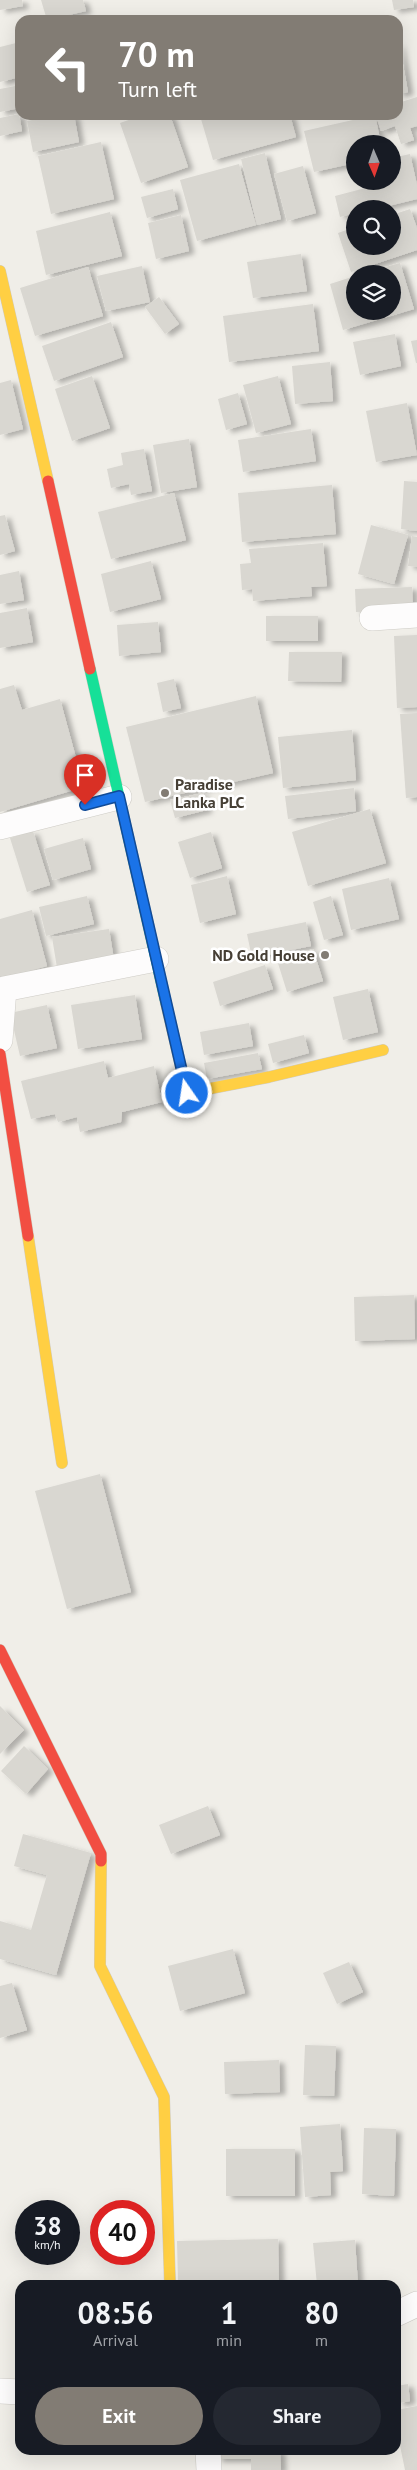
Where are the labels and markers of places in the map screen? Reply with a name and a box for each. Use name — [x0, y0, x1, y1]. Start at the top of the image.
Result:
pin — [64, 754, 106, 805]
place label: Paradise Lanka PLC — [175, 774, 245, 812]
marker: Paradise Lanka PLC — [159, 787, 171, 799]
place label: ND Gold House — [212, 945, 315, 965]
marker: ND Gold House — [319, 949, 331, 961]

